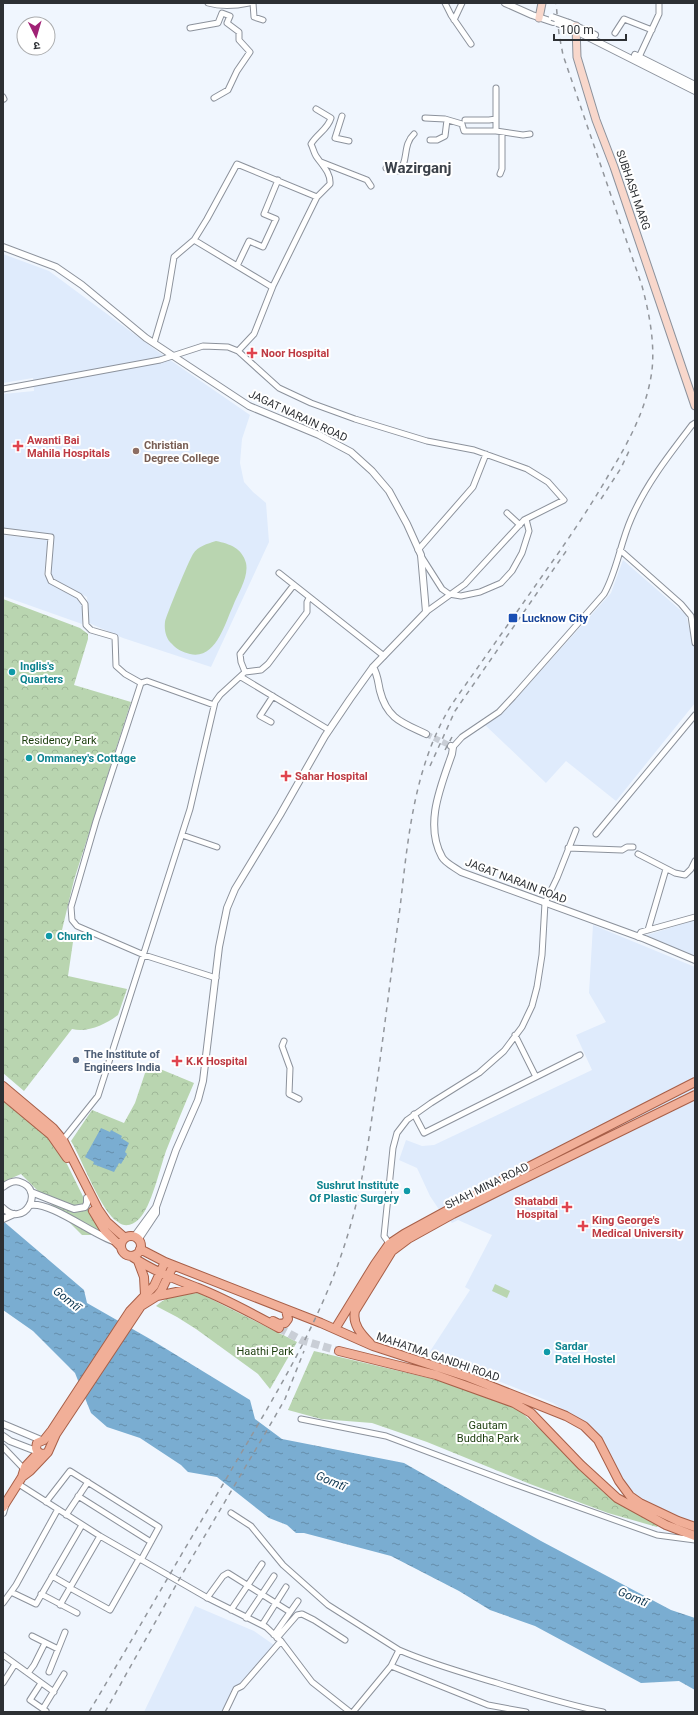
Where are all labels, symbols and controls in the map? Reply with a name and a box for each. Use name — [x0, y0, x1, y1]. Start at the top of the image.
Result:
north arrow — [16, 16, 56, 56]
scale bar — [554, 16, 626, 42]
text: 100 m — [560, 23, 594, 37]
text: उ — [32, 39, 41, 52]
street label: SUBHASH MARG — [613, 148, 653, 232]
district label: Wazirganj — [385, 159, 451, 177]
marker: Noor Hospital — [246, 347, 258, 359]
place label: Noor Hospital — [261, 347, 329, 360]
street label: JAGAT NARAIN ROAD — [247, 387, 349, 445]
place label: Awanti Bai Mahila Hospitals — [27, 434, 110, 460]
place label: Christian Degree College — [144, 439, 219, 465]
marker: Awanti Bai Mahila Hospitals — [12, 440, 24, 452]
marker: Christian Degree College — [131, 446, 141, 456]
marker: Lucknow City — [507, 612, 519, 624]
place label: Lucknow City — [522, 612, 589, 625]
place label: Inglis's Quarters — [20, 660, 64, 686]
marker: Inglis's Quarters — [7, 667, 17, 677]
park label: Residency Park — [22, 734, 97, 747]
place label: Ommaney's Cottage — [37, 752, 136, 765]
marker: Ommaney's Cottage — [24, 753, 34, 763]
marker: Sahar Hospital — [280, 770, 292, 782]
place label: Sahar Hospital — [295, 770, 368, 783]
street label: JAGAT NARAIN ROAD — [464, 856, 568, 906]
place label: Church — [57, 930, 92, 943]
marker: Church — [44, 931, 54, 941]
place label: The Institute of Engineers India — [84, 1048, 160, 1074]
marker: The Institute of Engineers India — [71, 1055, 81, 1065]
marker: K.K Hospital — [171, 1055, 183, 1067]
place label: K.K Hospital — [186, 1055, 247, 1068]
street label: SHAH MINA ROAD — [443, 1160, 531, 1212]
place label: Sushrut Institute Of Plastic Surgery — [309, 1179, 399, 1205]
marker: Sushrut Institute Of Plastic Surgery — [402, 1186, 412, 1196]
place label: Shatabdi Hospital — [514, 1195, 558, 1221]
marker: Shatabdi Hospital — [561, 1201, 573, 1213]
place label: King George's Medical University — [592, 1214, 684, 1240]
marker: King George's Medical University — [577, 1220, 589, 1232]
water label: Gomtī — [50, 1284, 85, 1316]
street label: MAHATMA GANDHI ROAD — [375, 1330, 501, 1384]
place label: Sardar Patel Hostel — [555, 1340, 616, 1366]
park label: Haathi Park — [236, 1345, 294, 1358]
marker: Sardar Patel Hostel — [542, 1347, 552, 1357]
park label: Gautam Buddha Park — [457, 1419, 520, 1445]
water label: Gomtī — [314, 1468, 350, 1494]
water label: Gomtī — [616, 1584, 652, 1610]

